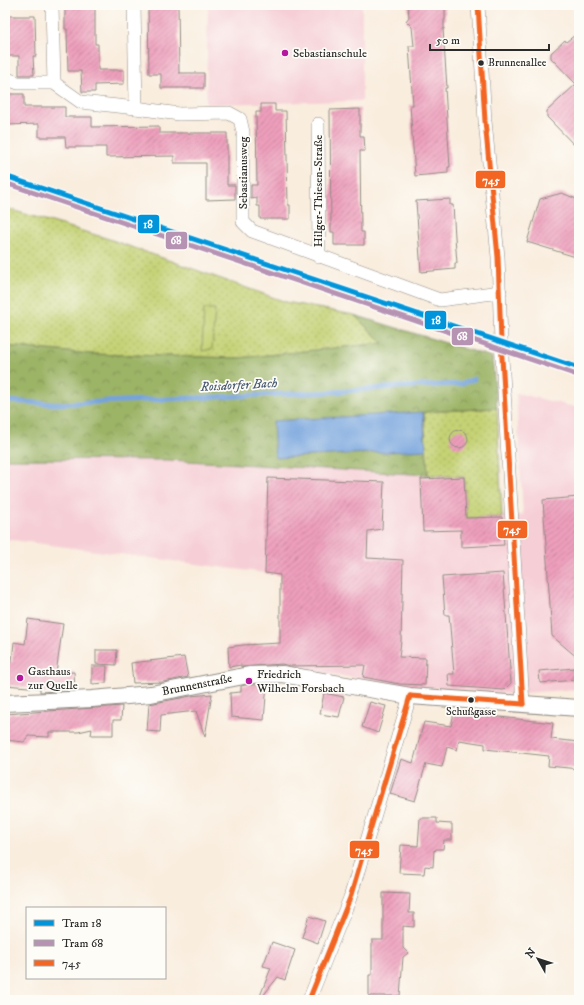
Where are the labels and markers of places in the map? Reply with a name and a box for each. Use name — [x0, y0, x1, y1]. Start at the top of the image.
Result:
place label: Sebastianschule — [293, 46, 367, 61]
marker: Sebastianschule — [280, 48, 290, 58]
place label: Brunnenallee — [488, 56, 547, 70]
marker: Brunnenallee — [476, 58, 486, 68]
place label: Gasthaus zur Quelle — [28, 664, 78, 693]
place label: Friedrich Wilhelm Forsbach — [256, 667, 345, 696]
marker: Gasthaus zur Quelle — [15, 673, 25, 683]
marker: Friedrich Wilhelm Forsbach — [244, 676, 254, 686]
marker: Schußgasse — [466, 695, 476, 705]
place label: Schußgasse — [446, 705, 496, 719]

